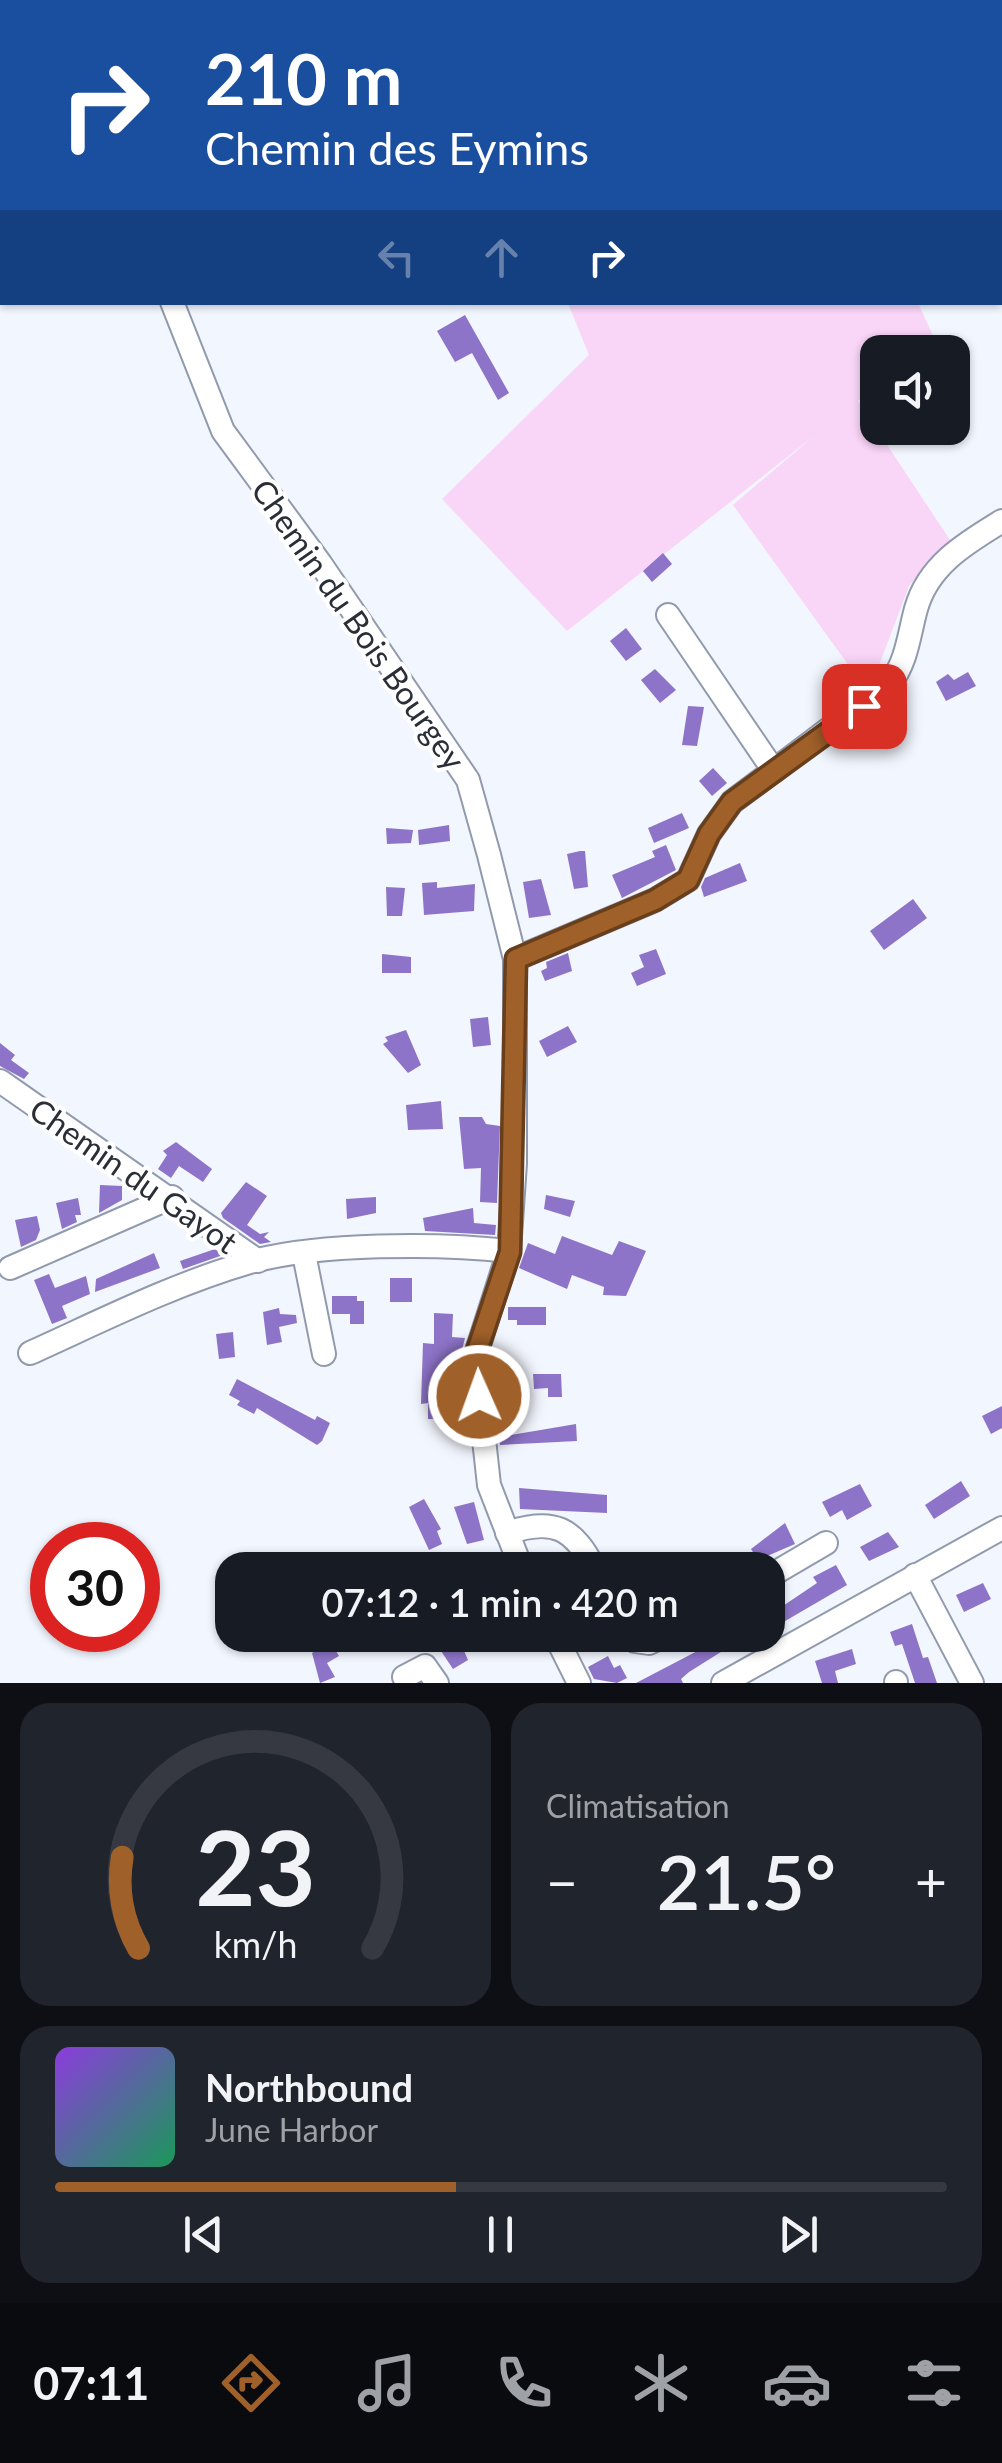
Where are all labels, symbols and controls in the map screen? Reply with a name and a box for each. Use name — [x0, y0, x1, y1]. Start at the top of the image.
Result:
text: 210 m — [205, 36, 402, 120]
icon: right — [40, 40, 170, 170]
text: Chemin des Eymins — [205, 121, 589, 175]
icon: left — [369, 230, 424, 285]
icon: ahead — [474, 230, 529, 285]
icon: right — [579, 230, 634, 285]
map controls — [860, 335, 970, 445]
button: sound — [860, 335, 970, 445]
street label: Chemin du Bois Bourgey — [244, 471, 474, 777]
pin — [822, 664, 907, 749]
icon: arrive — [837, 679, 892, 734]
street label: Chemin du Gayot — [23, 1089, 246, 1261]
position arrow — [427, 1344, 531, 1448]
speed limit sign: 30 — [30, 1522, 160, 1652]
text: 07:12 · 1 min · 420 m — [322, 1579, 678, 1625]
text: Climatisation — [546, 1786, 730, 1825]
text: 23 — [195, 1803, 316, 1928]
text: 21.5° — [657, 1836, 836, 1926]
text: − — [546, 1848, 578, 1914]
text: + — [915, 1848, 947, 1914]
text: km/h — [214, 1923, 297, 1966]
text: Northbound — [205, 2064, 413, 2110]
text: June Harbor — [205, 2110, 378, 2149]
icon: previous — [176, 2207, 231, 2262]
icon: pause — [473, 2207, 528, 2262]
icon: next — [771, 2207, 826, 2262]
icon: directions — [216, 2348, 286, 2418]
icon: music — [352, 2348, 422, 2418]
icon: phone — [489, 2348, 559, 2418]
icon: climate — [626, 2348, 696, 2418]
icon: car — [762, 2348, 832, 2418]
icon: filters — [899, 2348, 969, 2418]
text: 07:11 — [33, 2356, 149, 2410]

